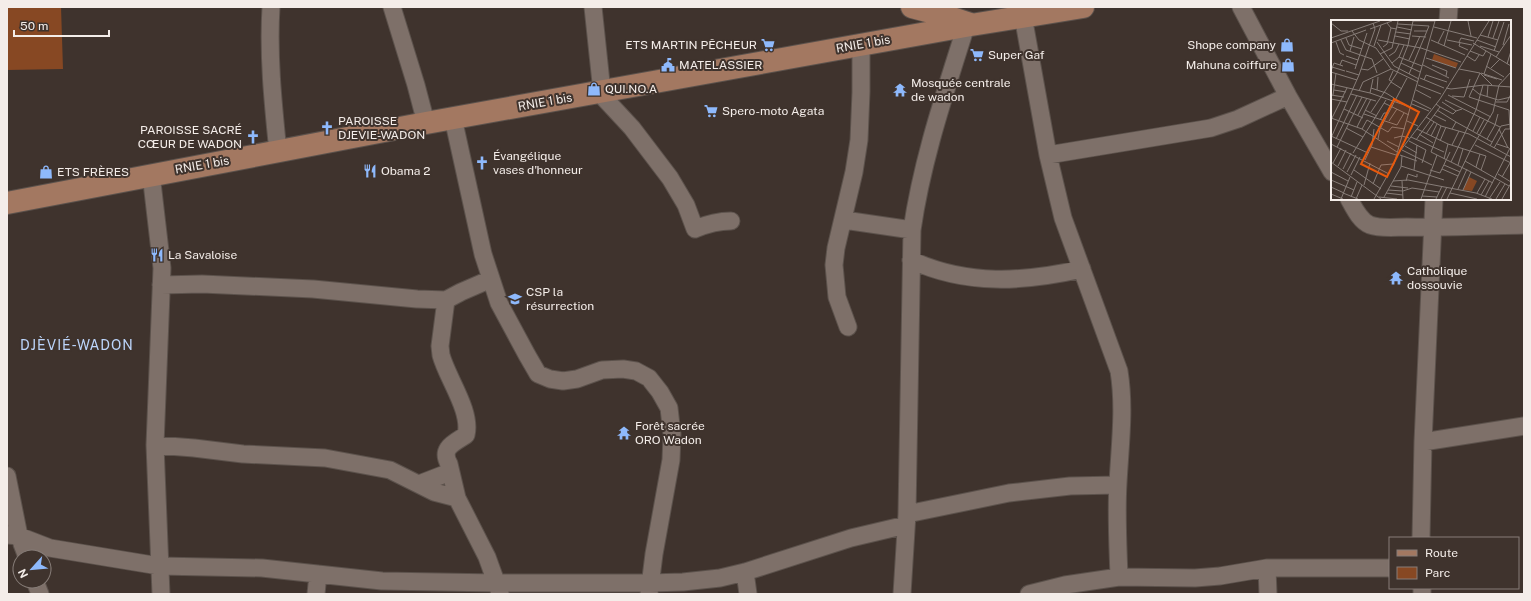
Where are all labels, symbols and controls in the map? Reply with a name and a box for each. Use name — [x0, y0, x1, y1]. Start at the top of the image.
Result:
scale bar — [14, 12, 109, 38]
text: 50 m — [20, 19, 48, 33]
inset map — [1331, 20, 1511, 200]
street label: RNIE 1 bis — [835, 32, 891, 56]
supermarket icon: ETS MARTIN PÊCHEUR — [760, 37, 776, 53]
shop icon: Shope company — [1279, 37, 1295, 53]
place label: ETS MARTIN PÊCHEUR — [625, 38, 757, 52]
place label: Shope company — [1187, 38, 1277, 52]
supermarket icon: Super Gaf — [969, 47, 985, 63]
place label: Super Gaf — [988, 48, 1045, 62]
public building icon: MATELASSIER — [660, 57, 676, 73]
shop icon: Mahuna coiffure — [1280, 57, 1296, 73]
place label: MATELASSIER — [679, 58, 762, 72]
place label: Mahuna coiffure — [1186, 58, 1277, 72]
place label: Mosquée centrale de wadon — [911, 76, 1011, 104]
shop icon: QUI.NO.A — [586, 81, 602, 97]
place label: QUI.NO.A — [605, 82, 658, 96]
temple icon: Mosquée centrale de wadon — [892, 82, 908, 98]
street label: RNIE 1 bis — [517, 90, 573, 114]
supermarket icon: Spero-moto Agata — [703, 103, 719, 119]
place label: Spero-moto Agata — [722, 104, 824, 118]
place label: PAROISSE DJEVIE-WADON — [338, 114, 425, 142]
church icon: PAROISSE DJEVIE-WADON — [319, 120, 335, 136]
place label: PAROISSE SACRÉ CŒUR DE WADON — [138, 123, 242, 151]
church icon: PAROISSE SACRÉ CŒUR DE WADON — [245, 129, 261, 145]
place label: Évangélique vases d'honneur — [493, 149, 583, 177]
street label: RNIE 1 bis — [174, 153, 230, 177]
church icon: Évangélique vases d'honneur — [474, 155, 490, 171]
restaurant icon: Obama 2 — [362, 163, 378, 179]
shop icon: ETS FRÈRES — [38, 164, 54, 180]
place label: Obama 2 — [381, 164, 431, 178]
place label: ETS FRÈRES — [57, 165, 129, 179]
restaurant icon: La Savaloise — [149, 247, 165, 263]
place label: La Savaloise — [168, 248, 237, 262]
place label: Catholique dossouvie — [1407, 264, 1468, 292]
temple icon: Catholique dossouvie — [1388, 270, 1404, 286]
place label: CSP la résurrection — [526, 285, 594, 313]
school or university icon: CSP la résurrection — [507, 291, 523, 307]
district label: DJÈVIÉ-WADON — [20, 336, 134, 353]
place label: Forêt sacrée ORO Wadon — [635, 419, 705, 447]
temple icon: Forêt sacrée ORO Wadon — [616, 425, 632, 441]
legend — [1389, 537, 1519, 589]
text: Route — [1425, 546, 1458, 560]
north arrow — [12, 549, 52, 589]
text: Parc — [1425, 566, 1450, 580]
text: N — [16, 567, 30, 580]

